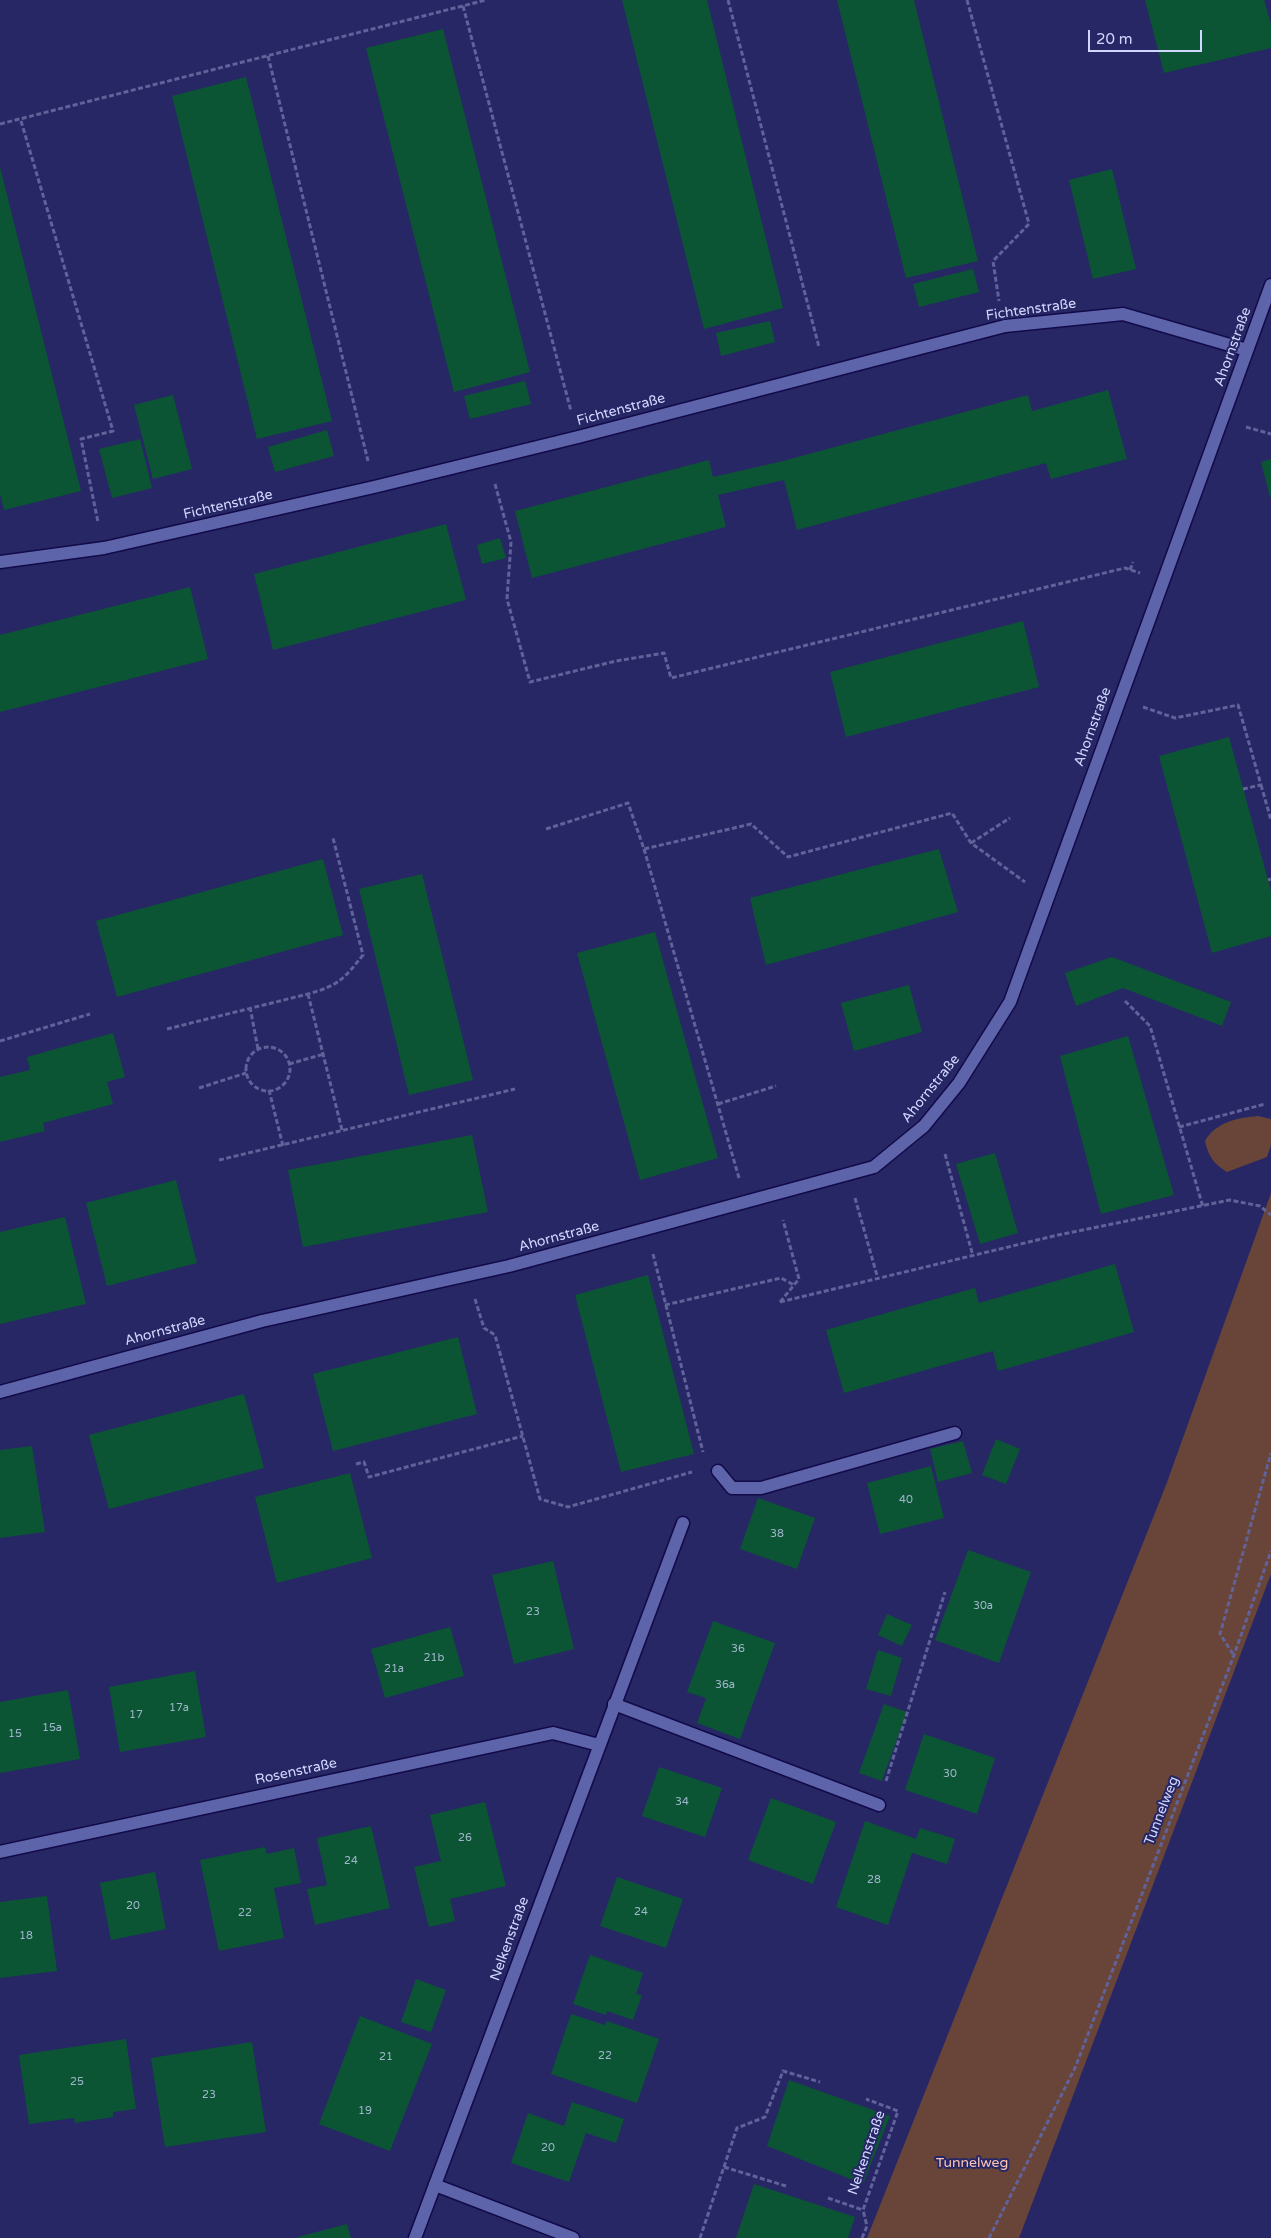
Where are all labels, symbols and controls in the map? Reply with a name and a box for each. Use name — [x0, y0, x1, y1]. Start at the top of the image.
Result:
scale bar — [1091, 20, 1205, 52]
text: 20 m — [1096, 30, 1133, 48]
street label: Fichtenstraße — [985, 295, 1077, 325]
street label: Ahornstraße — [1211, 305, 1255, 389]
street label: Fichtenstraße — [575, 390, 667, 430]
street label: Fichtenstraße — [182, 487, 274, 523]
street label: Ahornstraße — [1071, 685, 1115, 769]
street label: Ahornstraße — [898, 1051, 964, 1127]
street label: Ahornstraße — [517, 1218, 601, 1256]
street label: Ahornstraße — [123, 1312, 207, 1350]
house number: 40 — [899, 1493, 913, 1507]
house number: 38 — [770, 1527, 784, 1541]
house number: 30a — [973, 1599, 993, 1613]
house number: 23 — [526, 1605, 540, 1619]
house number: 36 — [731, 1642, 745, 1656]
house number: 21b — [424, 1651, 444, 1665]
house number: 21a — [384, 1662, 404, 1676]
house number: 36a — [715, 1678, 735, 1692]
house number: 17a — [169, 1701, 189, 1715]
house number: 17 — [129, 1708, 143, 1722]
house number: 15a — [42, 1721, 62, 1735]
house number: 15 — [8, 1727, 22, 1741]
street label: Rosenstraße — [254, 1755, 338, 1789]
house number: 30 — [943, 1767, 957, 1781]
street label: Tunnelweg — [1141, 1774, 1183, 1848]
house number: 34 — [675, 1795, 689, 1809]
house number: 26 — [458, 1831, 472, 1845]
house number: 24 — [344, 1854, 358, 1868]
house number: 28 — [867, 1873, 881, 1887]
street label: Nelkenstraße — [487, 1895, 533, 1983]
house number: 20 — [126, 1899, 140, 1913]
house number: 24 — [634, 1905, 648, 1919]
house number: 22 — [238, 1906, 252, 1920]
house number: 18 — [19, 1929, 33, 1943]
house number: 22 — [598, 2049, 612, 2063]
house number: 21 — [379, 2050, 393, 2064]
house number: 25 — [70, 2075, 84, 2089]
house number: 23 — [202, 2088, 216, 2102]
house number: 19 — [358, 2104, 372, 2118]
street label: Nelkenstraße — [845, 2109, 889, 2197]
house number: 20 — [541, 2141, 555, 2155]
park label: Tunnelweg — [936, 2155, 1008, 2171]

